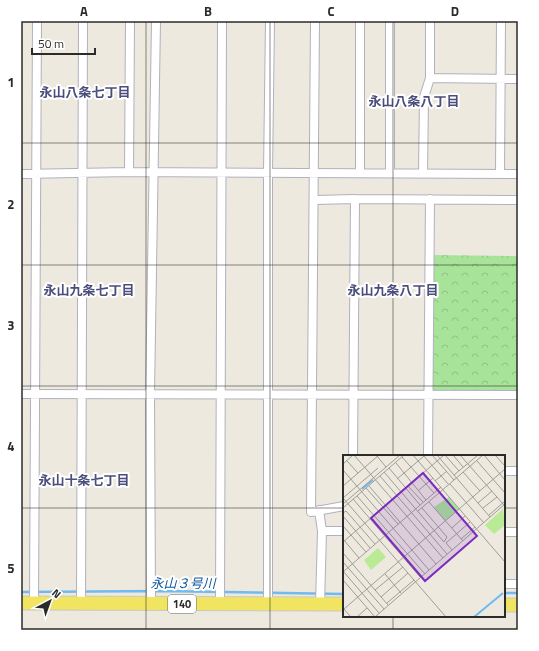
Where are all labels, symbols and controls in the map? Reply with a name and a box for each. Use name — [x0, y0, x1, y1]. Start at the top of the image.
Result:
text: A — [80, 1, 88, 21]
text: B — [204, 1, 212, 21]
text: C — [327, 1, 335, 21]
text: D — [451, 1, 459, 21]
scale bar — [32, 30, 95, 56]
text: 50 m — [38, 34, 64, 53]
text: 1 — [7, 72, 15, 92]
district label: 永山八条七丁目 — [39, 82, 131, 102]
district label: 永山八条八丁目 — [368, 91, 460, 111]
text: 2 — [7, 194, 15, 214]
district label: 永山九条七丁目 — [43, 280, 135, 300]
district label: 永山九条八丁目 — [347, 280, 439, 300]
text: 3 — [7, 315, 15, 335]
text: 4 — [7, 436, 15, 456]
inset map — [343, 455, 505, 617]
district label: 永山十条七丁目 — [38, 470, 130, 490]
text: 5 — [7, 558, 15, 578]
water label: 永山３号川 — [150, 573, 217, 593]
north arrow — [30, 581, 70, 621]
text: N — [48, 585, 65, 602]
road number: 140 — [168, 595, 196, 613]

